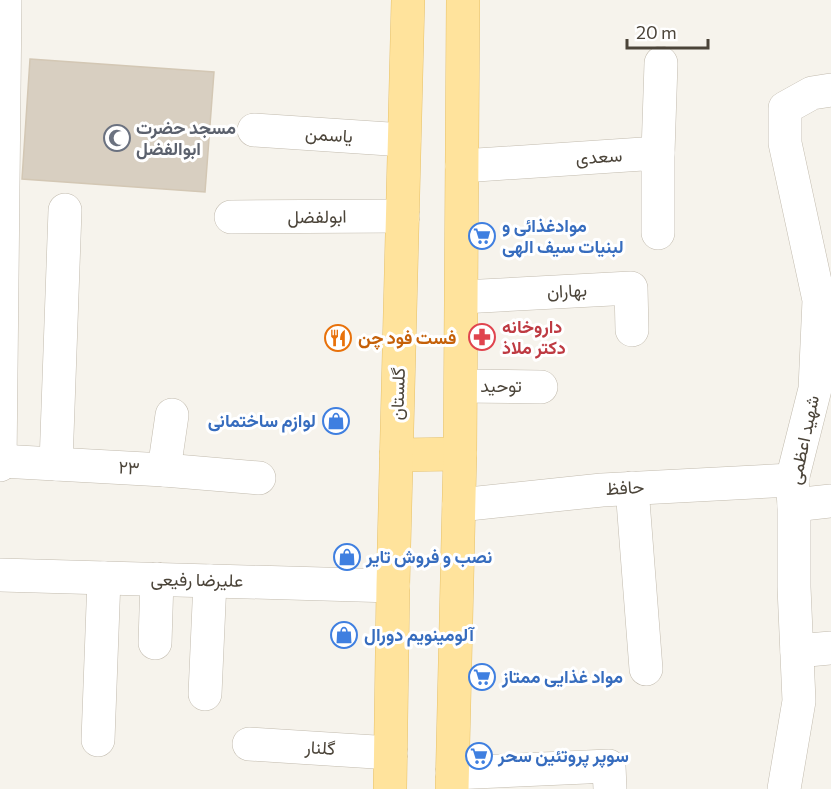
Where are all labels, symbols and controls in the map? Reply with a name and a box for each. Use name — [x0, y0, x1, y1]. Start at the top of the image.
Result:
scale bar — [627, 12, 708, 50]
text: 20 m — [636, 21, 677, 43]
place label: مسجد حضرت ابوالفضل — [136, 116, 236, 160]
street label: یاسمن — [304, 121, 354, 148]
mosque icon: مسجد حضرت ابوالفضل — [102, 123, 132, 153]
street label: سعدی — [575, 143, 623, 170]
street label: ابولفضل — [287, 204, 347, 229]
place label: موادغذائی و لبنیات سیف الهی — [502, 214, 624, 258]
supermarket icon: موادغذائی و لبنیات سیف الهی — [467, 221, 497, 251]
street label: بهاران — [546, 278, 588, 303]
place label: داروخانه دکتر ملاذ — [502, 315, 566, 359]
pharmacy icon: داروخانه دکتر ملاذ — [467, 322, 497, 352]
restaurant icon: فست فود چن — [323, 323, 353, 353]
place label: فست فود چن — [358, 326, 456, 350]
street label: گلستان — [385, 367, 409, 421]
street label: توحید — [480, 374, 522, 397]
street label: شهید اعظمی — [783, 393, 824, 487]
shop icon: لوازم ساختمانی — [321, 406, 351, 436]
place label: لوازم ساختمانی — [208, 409, 316, 433]
street label: ۲۳ — [118, 455, 140, 479]
street label: حافظ — [605, 475, 645, 499]
shop icon: نصب و فروش تایر — [332, 542, 362, 572]
place label: نصب و فروش تایر — [365, 545, 492, 568]
street label: علیرضا رفیعی — [150, 567, 244, 592]
shop icon: آلومینویم دورال — [329, 620, 359, 650]
place label: آلومینویم دورال — [364, 623, 475, 647]
supermarket icon: مواد غذایی ممتاز — [467, 662, 497, 692]
place label: مواد غذایی ممتاز — [501, 665, 623, 688]
street label: گلنار — [303, 735, 336, 760]
supermarket icon: سوپر پروتئین سحر — [464, 741, 494, 771]
place label: سوپر پروتئین سحر — [497, 744, 629, 768]

